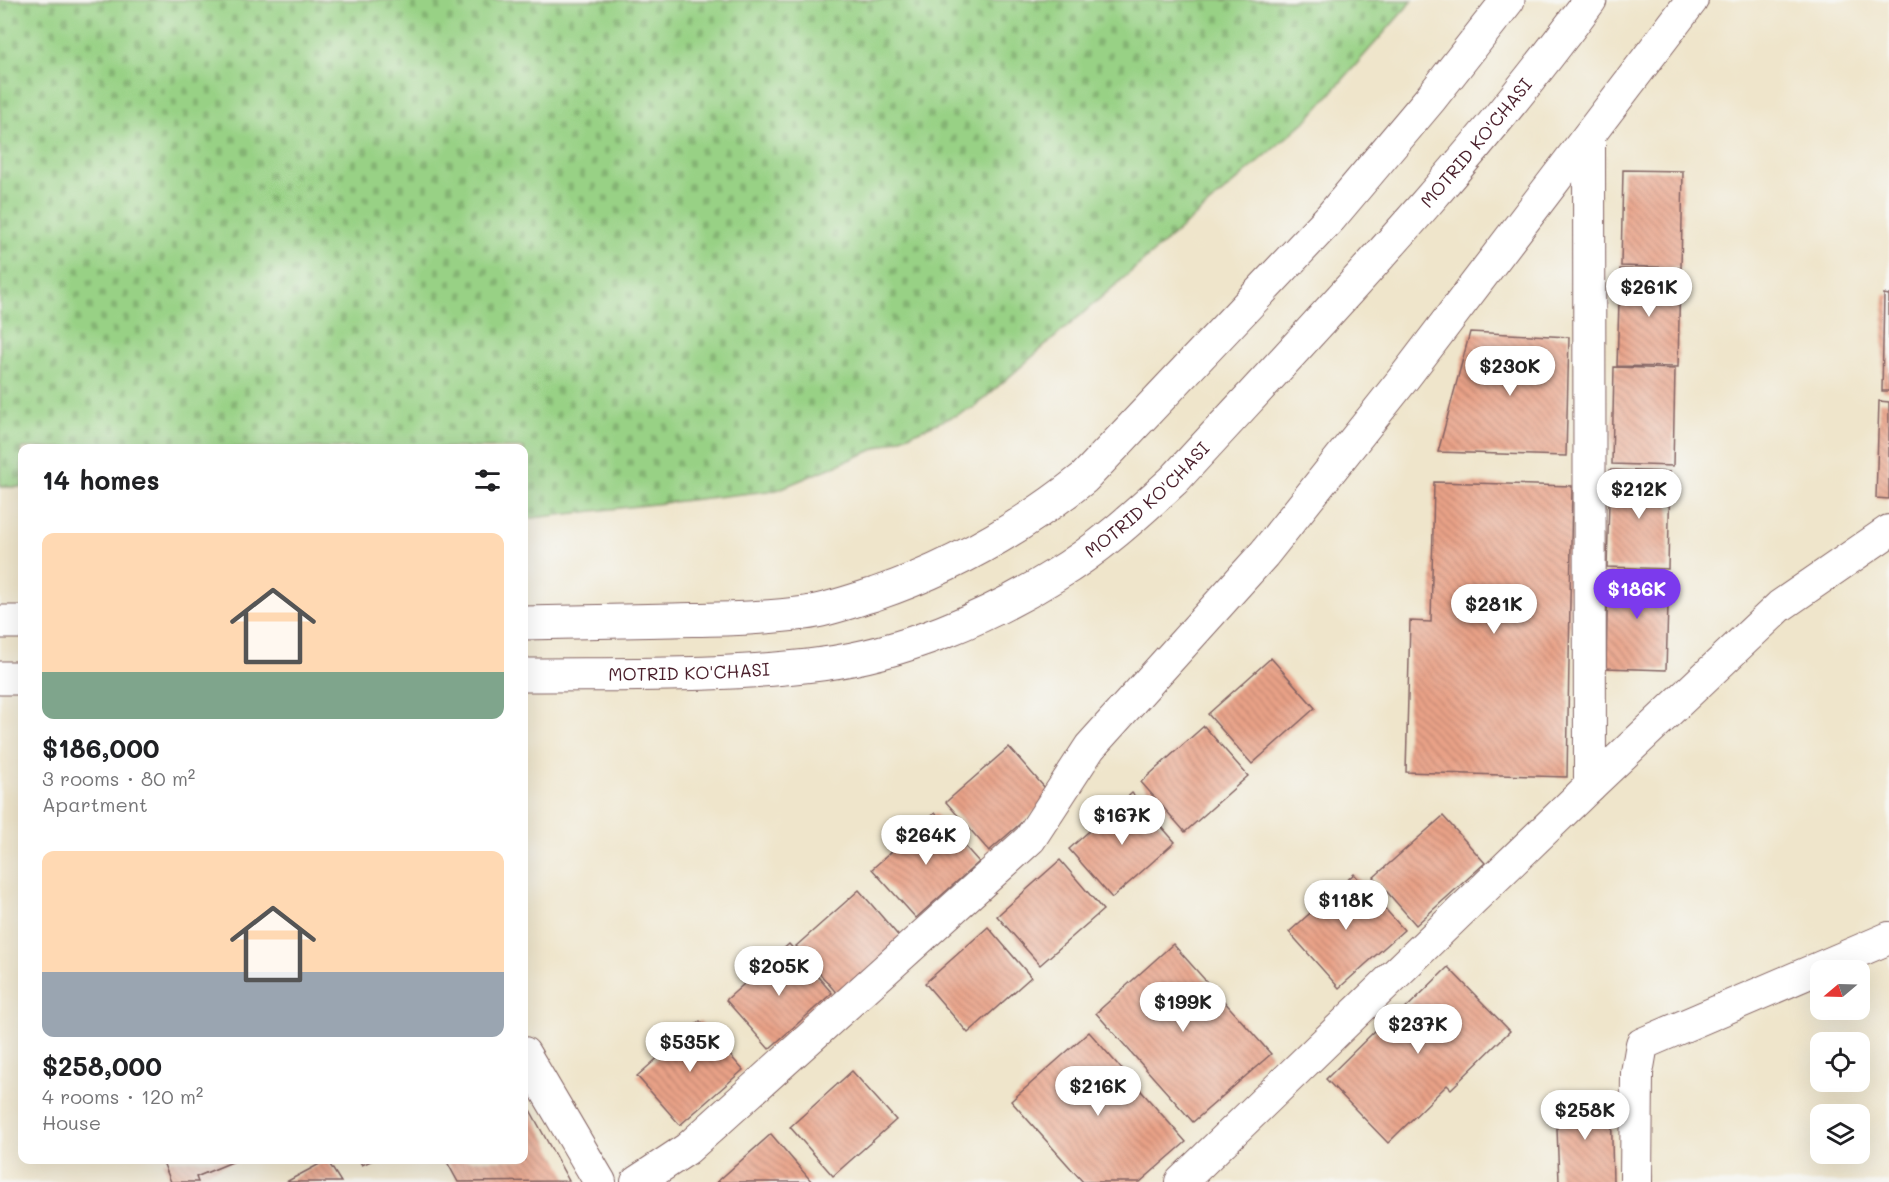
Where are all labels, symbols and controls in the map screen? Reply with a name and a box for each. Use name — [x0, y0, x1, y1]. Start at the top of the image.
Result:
street label: MOTRID KO'CHASI — [1415, 73, 1537, 212]
pin: $261K — [1607, 267, 1691, 318]
text: $261K — [1620, 273, 1678, 299]
pin: $230K — [1468, 346, 1552, 397]
text: $230K — [1479, 352, 1541, 378]
street label: MOTRID KO'CHASI — [1079, 436, 1214, 563]
text: 14 homes — [42, 463, 160, 497]
icon: filters — [471, 464, 504, 497]
pin: $212K — [1597, 469, 1681, 520]
text: $212K — [1611, 475, 1667, 501]
pin: $186K — [1595, 569, 1679, 620]
icon: home — [219, 572, 327, 680]
text: $186K — [1608, 575, 1666, 601]
pin: $281K — [1452, 584, 1536, 635]
text: $281K — [1465, 590, 1523, 616]
street label: MOTRID KO'CHASI — [608, 657, 771, 686]
text: $186,000 — [42, 731, 160, 765]
text: 3 rooms · 80 m² — [42, 765, 195, 791]
text: Apartment — [42, 791, 148, 817]
pin: $167K — [1080, 795, 1164, 846]
text: $167K — [1093, 801, 1151, 827]
pin: $264K — [884, 815, 968, 866]
text: $264K — [895, 821, 957, 847]
pin: $118K — [1304, 880, 1388, 931]
text: $118K — [1318, 886, 1374, 912]
icon: home — [219, 890, 327, 998]
pin: $205K — [737, 946, 821, 997]
text: $205K — [748, 952, 810, 978]
north arrow — [1810, 960, 1870, 1020]
map controls — [1810, 960, 1870, 1164]
pin: $199K — [1141, 982, 1225, 1033]
text: $199K — [1154, 988, 1212, 1014]
pin: $237K — [1376, 1004, 1460, 1055]
text: $237K — [1388, 1010, 1448, 1036]
pin: $535K — [648, 1022, 732, 1073]
text: $535K — [660, 1028, 720, 1054]
button: locate — [1810, 1032, 1870, 1092]
text: $258,000 — [42, 1049, 162, 1083]
pin: $216K — [1056, 1066, 1140, 1117]
text: $216K — [1069, 1072, 1127, 1098]
text: 4 rooms · 120 m² — [42, 1083, 203, 1109]
pin: $258K — [1543, 1090, 1627, 1141]
text: $258K — [1555, 1096, 1615, 1122]
button: layers — [1810, 1104, 1870, 1164]
text: House — [42, 1109, 101, 1135]

